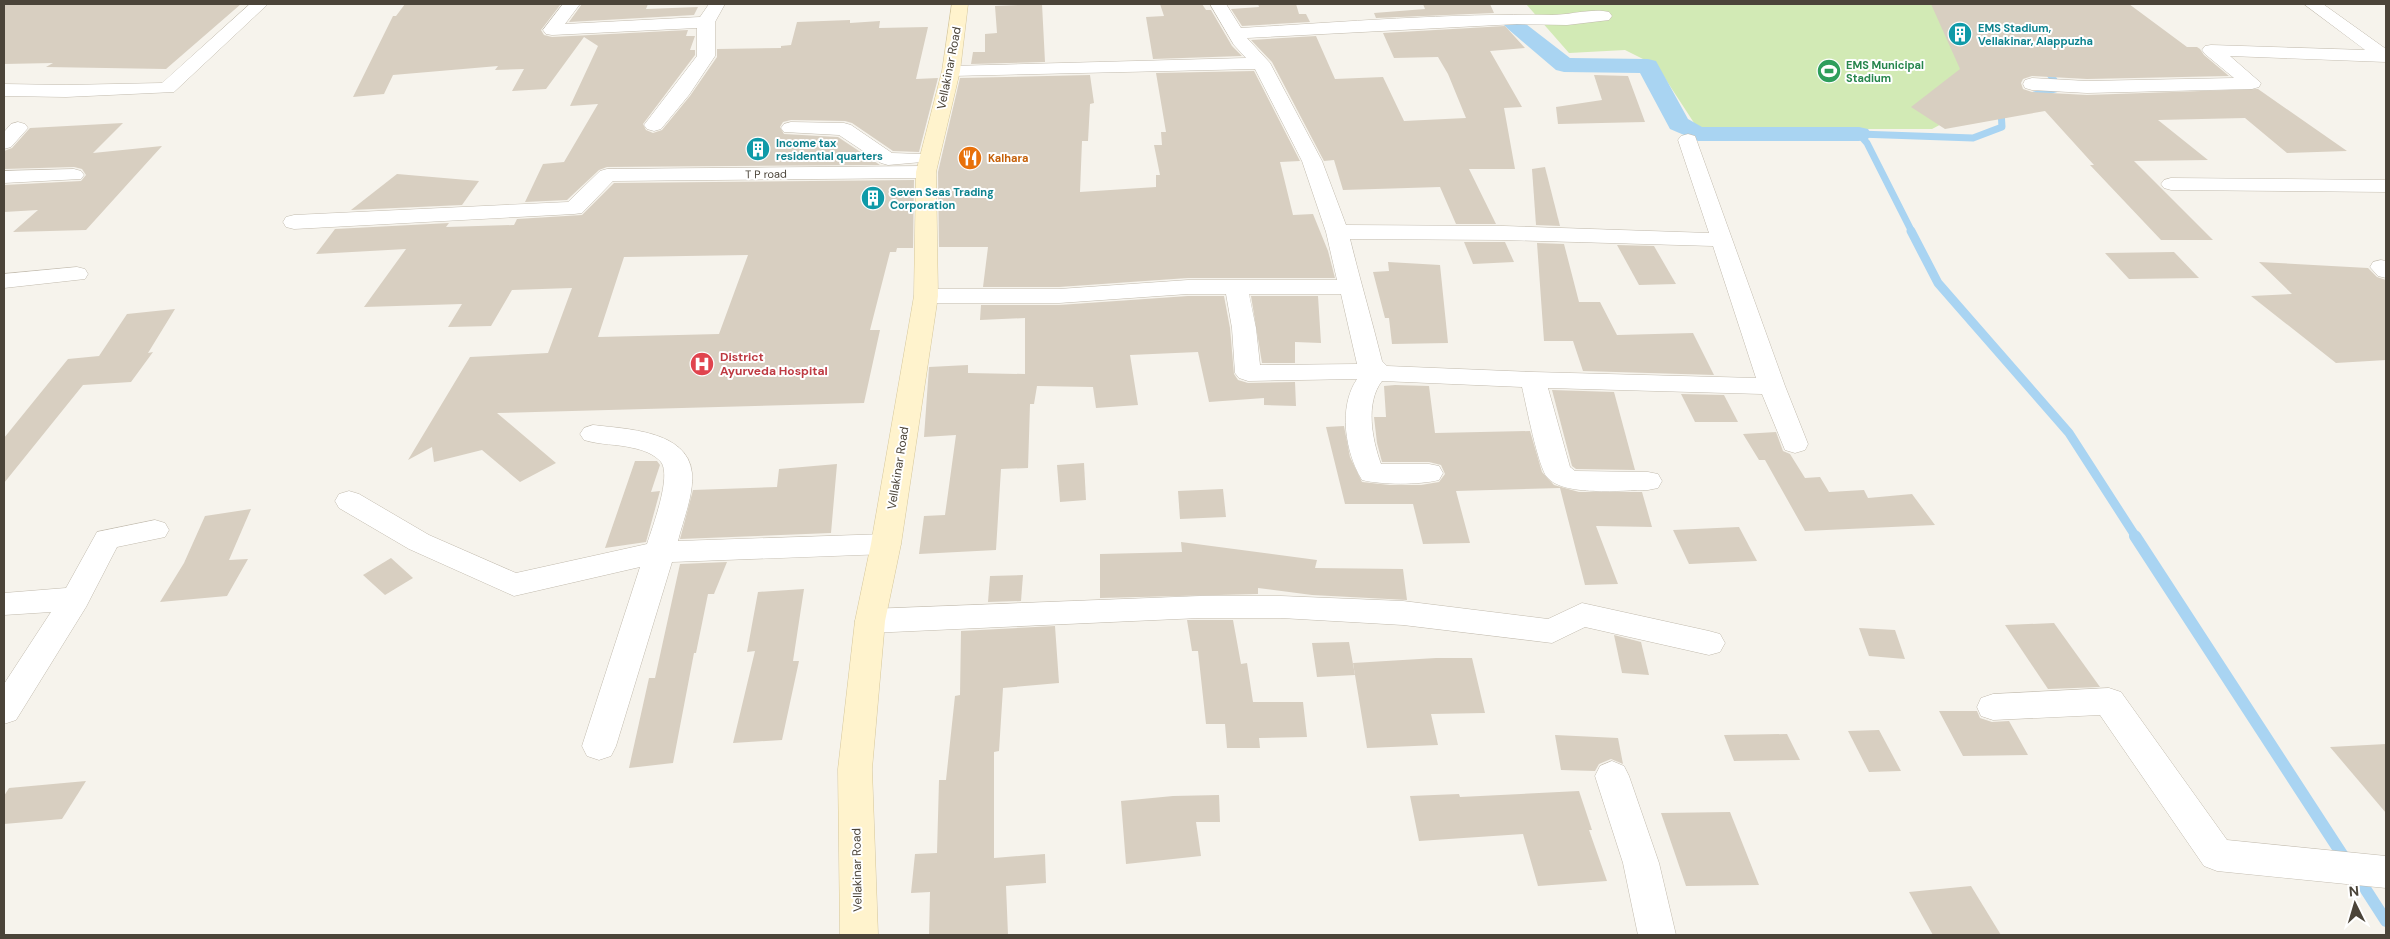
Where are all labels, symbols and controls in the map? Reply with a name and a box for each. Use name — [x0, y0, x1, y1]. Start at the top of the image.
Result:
building icon: EMS Stadium, Vellakinar, Alappuzha — [1947, 21, 1973, 47]
place label: EMS Stadium, Vellakinar, Alappuzha — [1978, 21, 2093, 48]
street label: Vellakinar Road — [933, 25, 965, 111]
sports icon: EMS Municipal Stadium — [1816, 58, 1842, 84]
place label: EMS Municipal Stadium — [1846, 58, 1924, 85]
building icon: Income tax residential quarters — [745, 136, 771, 162]
place label: Income tax residential quarters — [776, 136, 883, 163]
restaurant icon: Kalhara — [957, 145, 983, 171]
place label: Kalhara — [988, 151, 1028, 165]
street label: T P road — [745, 167, 787, 181]
building icon: Seven Seas Trading Corporation — [860, 185, 886, 211]
place label: Seven Seas Trading Corporation — [890, 185, 994, 212]
place label: District Ayurveda Hospital — [720, 349, 828, 379]
hospital icon: District Ayurveda Hospital — [689, 351, 715, 377]
street label: Vellakinar Road — [884, 425, 912, 511]
street label: Vellakinar Road — [848, 828, 866, 912]
north arrow — [2330, 879, 2380, 929]
text: N — [2348, 882, 2360, 900]

